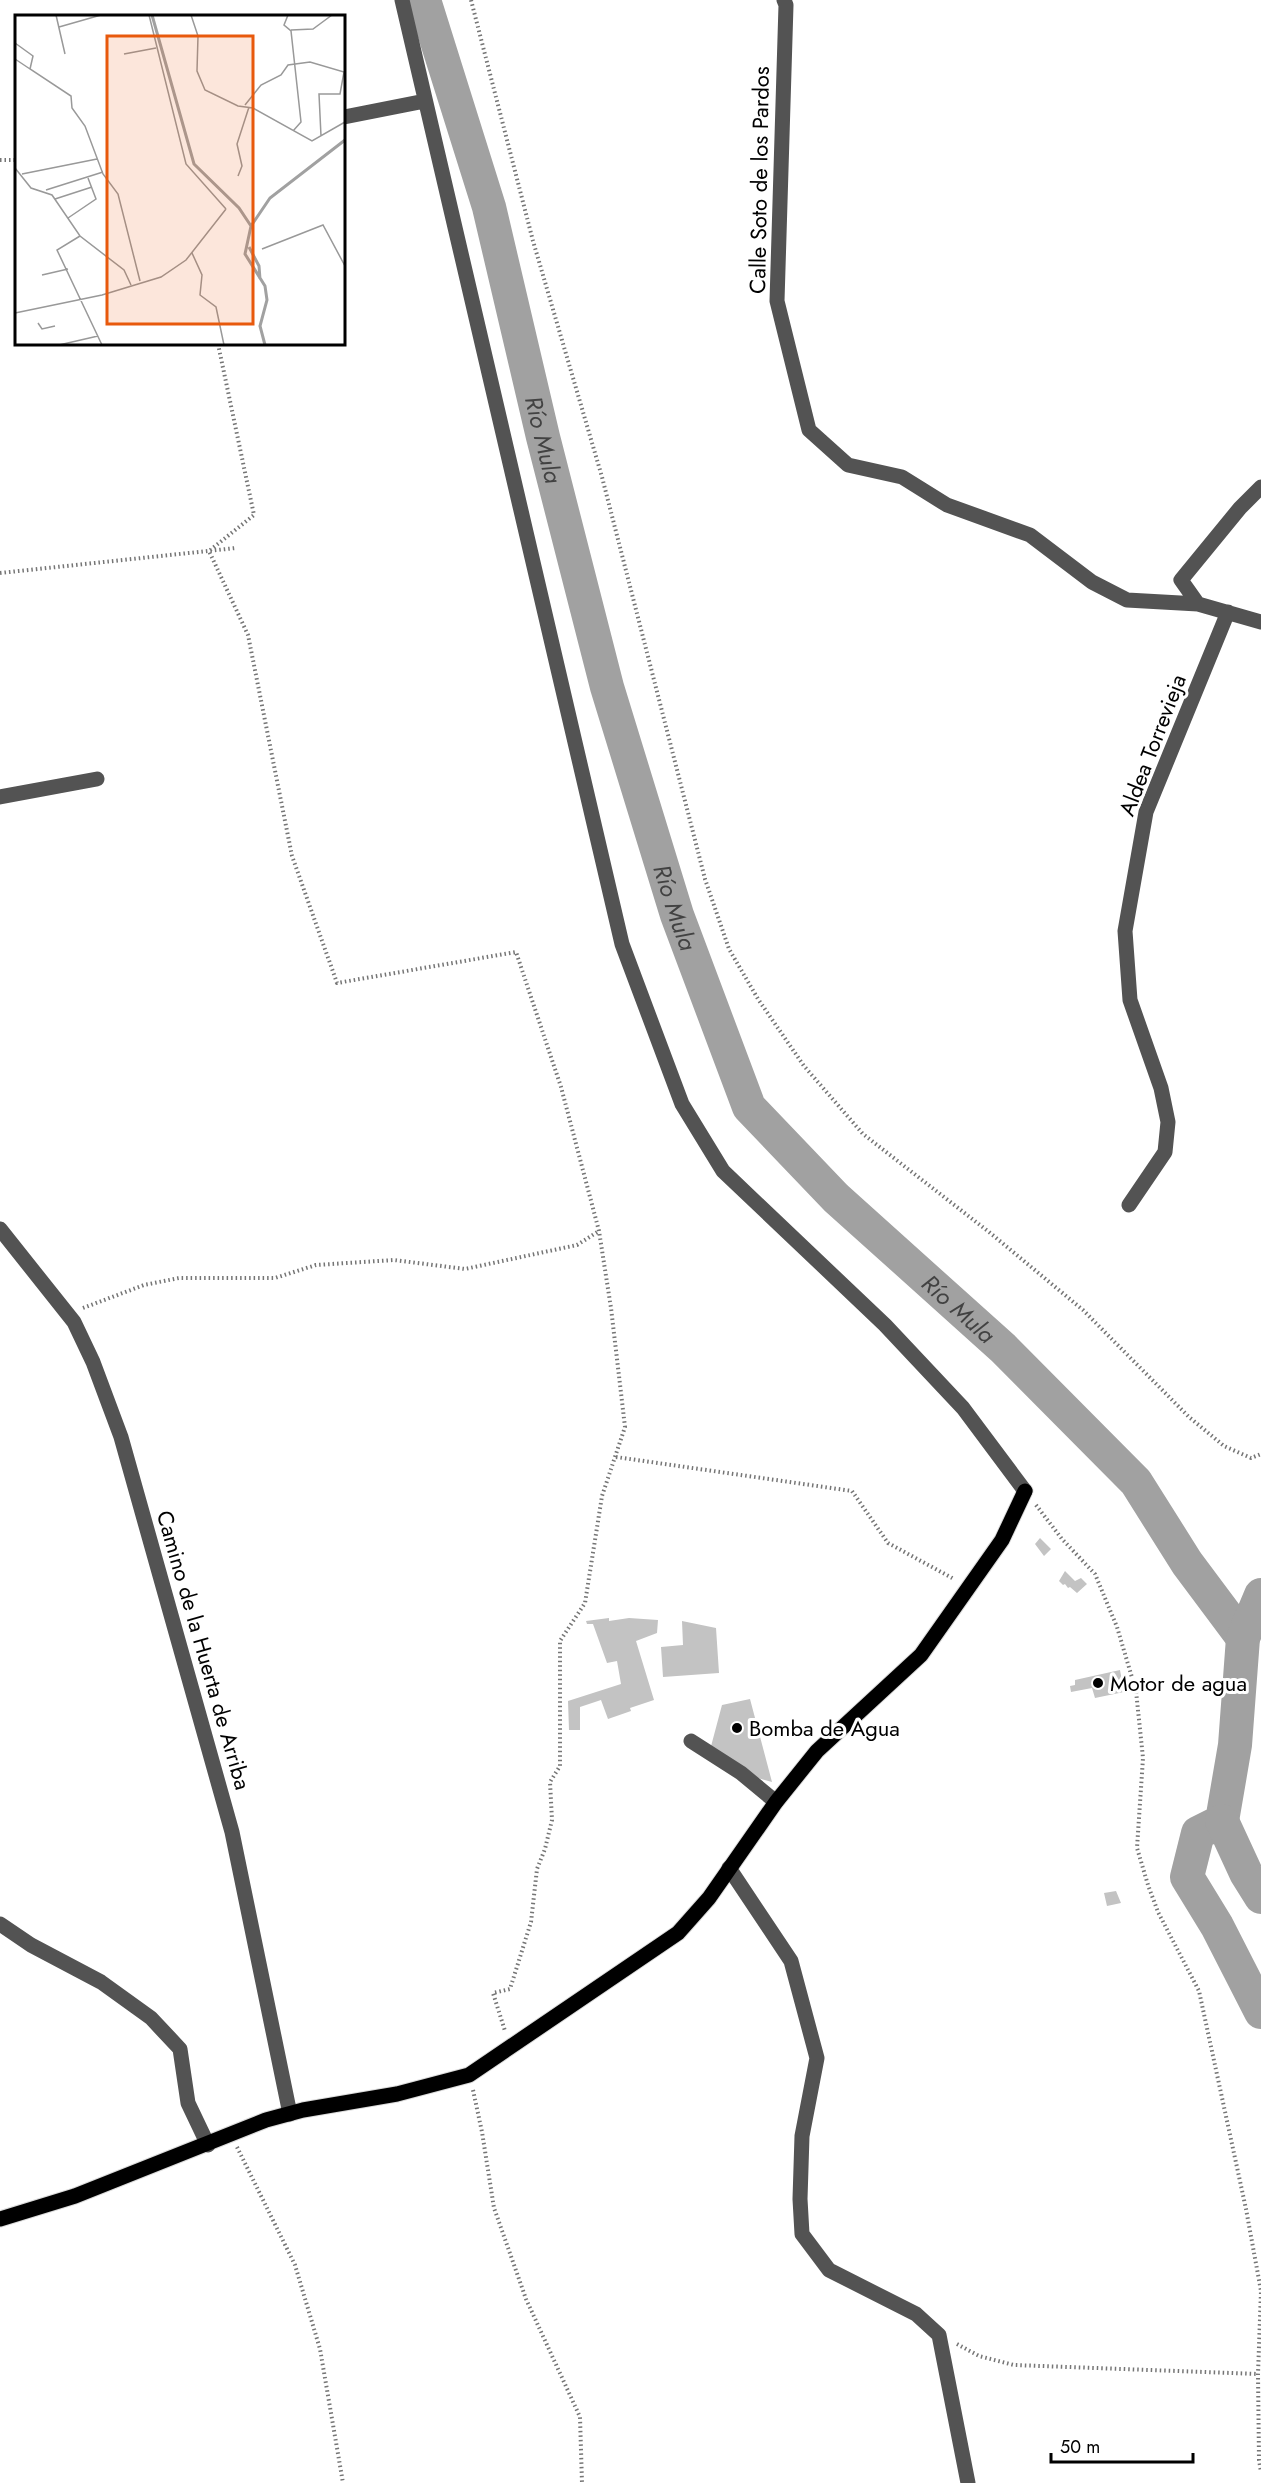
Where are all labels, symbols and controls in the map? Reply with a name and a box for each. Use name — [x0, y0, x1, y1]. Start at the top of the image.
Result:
inset map — [15, 15, 345, 345]
street label: Calle Soto de los Pardos — [741, 66, 777, 294]
water label: Río Mula — [516, 392, 572, 487]
street label: Aldea Torrevieja — [1110, 670, 1194, 820]
water label: Río Mula — [645, 860, 706, 955]
water label: Río Mula — [914, 1266, 1004, 1351]
street label: Camino de la Huerta de Arriba — [149, 1507, 259, 1793]
place label: Motor de agua — [1110, 1667, 1247, 1699]
marker: Motor de agua — [1091, 1676, 1105, 1690]
place label: Bomba de Agua — [749, 1712, 900, 1744]
marker: Bomba de Agua — [730, 1721, 744, 1735]
scale bar — [1051, 2426, 1194, 2464]
text: 50 m — [1060, 2434, 1100, 2460]

